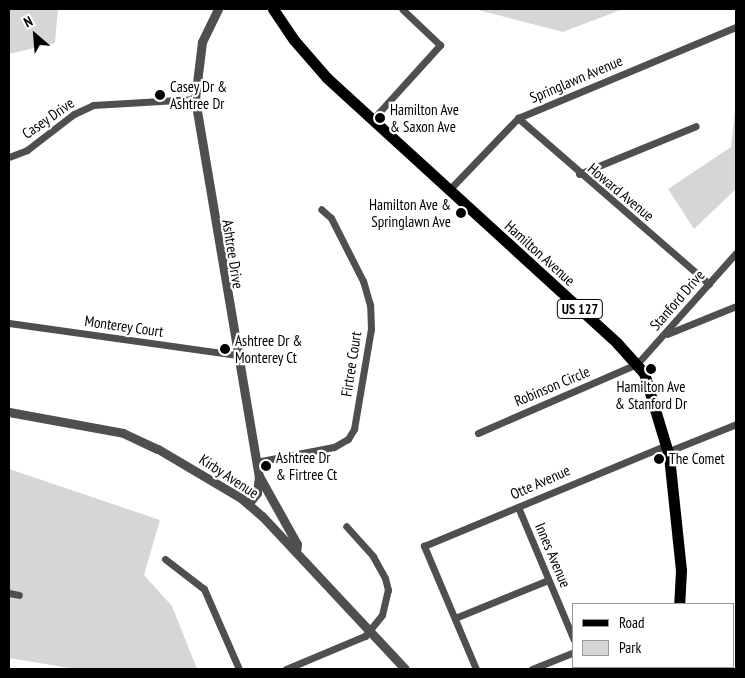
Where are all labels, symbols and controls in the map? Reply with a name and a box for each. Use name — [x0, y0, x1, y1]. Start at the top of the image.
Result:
north arrow — [10, 10, 60, 60]
text: N — [21, 12, 36, 31]
street label: Springlawn Avenue — [527, 51, 625, 107]
place label: Casey Dr & Ashtree Dr — [170, 77, 228, 112]
marker: Casey Dr & Ashtree Dr — [154, 89, 166, 101]
street label: Casey Drive — [18, 93, 78, 143]
place label: Hamilton Ave & Saxon Ave — [390, 100, 459, 135]
marker: Hamilton Ave & Saxon Ave — [374, 112, 386, 124]
street label: Howard Avenue — [584, 159, 658, 225]
place label: Hamilton Ave & Springlawn Ave — [369, 195, 451, 230]
marker: Hamilton Ave & Springlawn Ave — [455, 207, 467, 219]
street label: Hamilton Avenue — [501, 217, 579, 289]
street label: Ashtree Drive — [219, 218, 247, 290]
street label: Stanford Drive — [646, 266, 708, 334]
road number: US 127 — [556, 298, 604, 320]
street label: Monterey Court — [83, 312, 165, 340]
street label: Firtree Court — [337, 330, 365, 398]
place label: Ashtree Dr & Monterey Ct — [235, 331, 302, 366]
marker: Ashtree Dr & Monterey Ct — [219, 343, 231, 355]
street label: Robinson Circle — [512, 362, 592, 410]
marker: Hamilton Ave & Stanford Dr — [645, 363, 657, 375]
place label: Hamilton Ave & Stanford Dr — [615, 377, 687, 412]
place label: Ashtree Dr & Firtree Ct — [276, 448, 337, 483]
street label: Kirby Avenue — [196, 450, 262, 502]
place label: The Comet — [669, 450, 725, 468]
marker: The Comet — [653, 453, 665, 465]
marker: Ashtree Dr & Firtree Ct — [260, 460, 272, 472]
street label: Otte Avenue — [507, 461, 573, 503]
street label: Innes Avenue — [531, 520, 575, 590]
legend — [572, 603, 735, 668]
text: Road — [619, 613, 645, 632]
text: Park — [619, 638, 641, 657]

